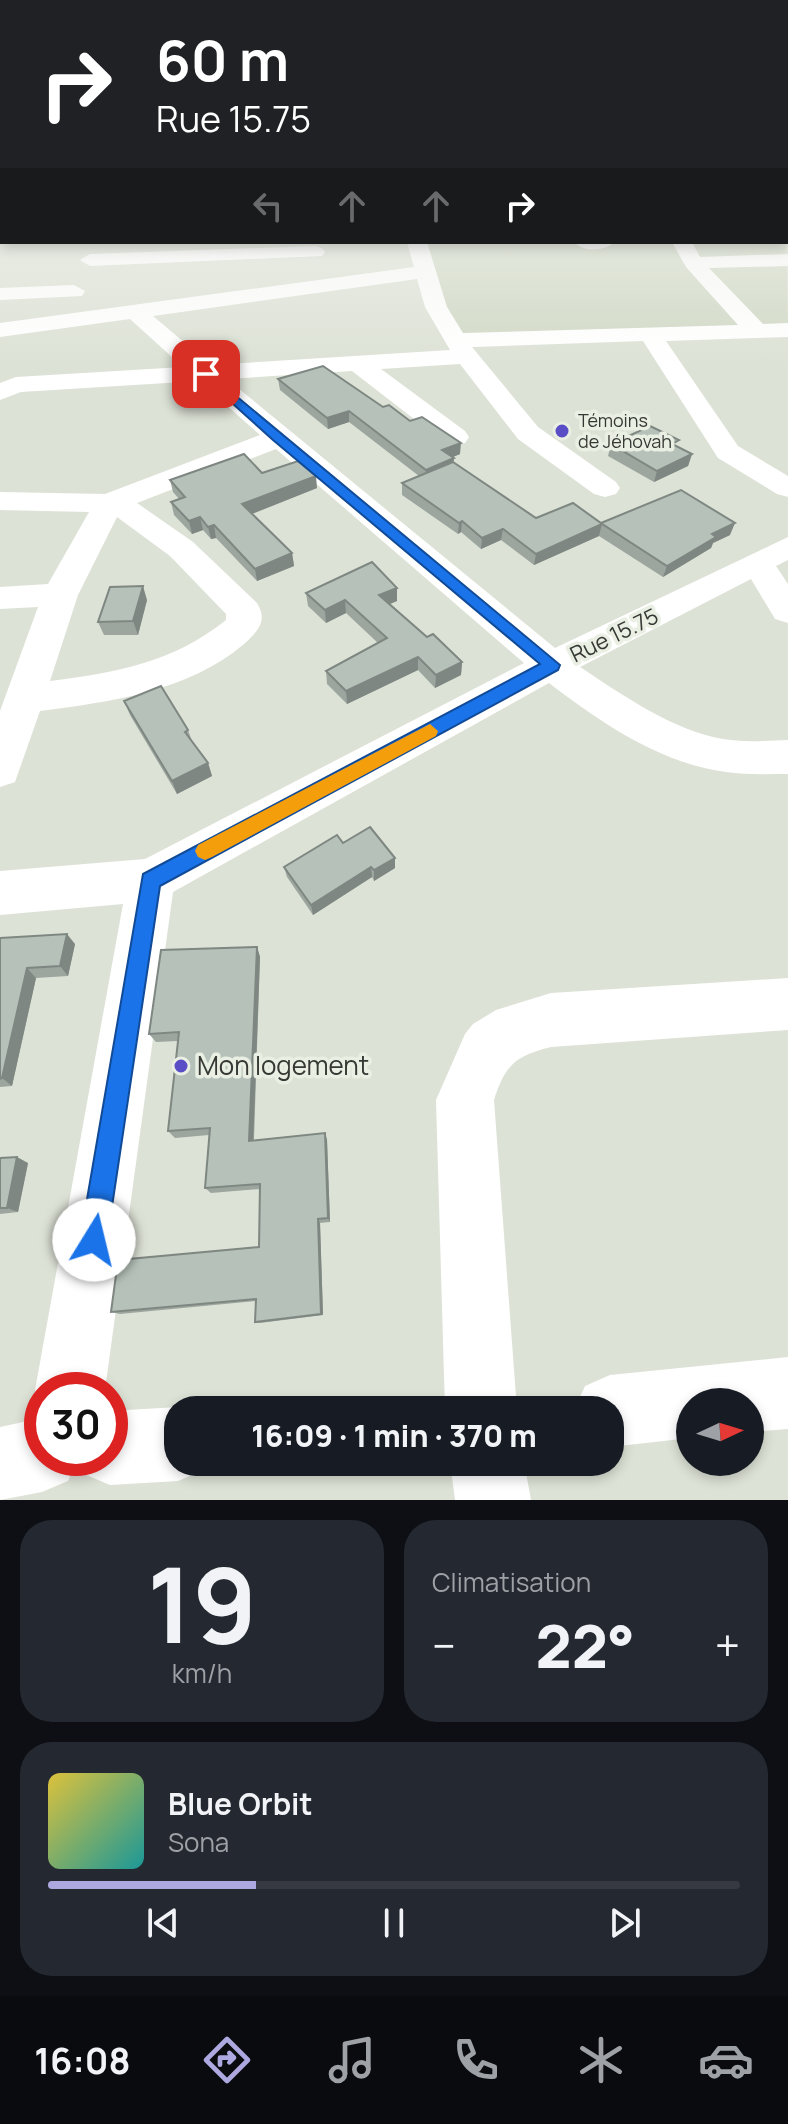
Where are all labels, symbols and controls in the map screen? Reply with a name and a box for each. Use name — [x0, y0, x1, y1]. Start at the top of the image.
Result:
text: 60 m — [156, 21, 289, 98]
icon: right — [24, 32, 128, 136]
text: Rue 15.75 — [156, 94, 311, 143]
icon: left — [246, 184, 290, 228]
icon: ahead — [330, 184, 374, 228]
icon: ahead — [414, 184, 458, 228]
icon: right — [498, 184, 542, 228]
pin — [172, 340, 240, 408]
icon: arrive — [184, 352, 228, 396]
place label: Témoins de Jéhovah — [578, 408, 672, 453]
marker: Témoins de Jéhovah — [553, 422, 571, 440]
street label: Rue 15.75 — [565, 601, 663, 669]
place label: Mon logement — [197, 1047, 369, 1083]
marker: Mon logement — [172, 1057, 190, 1075]
position arrow — [52, 1198, 136, 1282]
speed limit sign: 30 — [24, 1372, 128, 1476]
north arrow — [676, 1388, 764, 1476]
map controls — [676, 1388, 764, 1476]
text: 16:09 · 1 min · 370 m — [251, 1415, 537, 1456]
text: 19 — [147, 1532, 257, 1674]
text: Climatisation — [432, 1564, 591, 1600]
text: 22° — [535, 1604, 635, 1686]
text: − — [432, 1615, 456, 1675]
text: + — [715, 1615, 740, 1675]
text: km/h — [172, 1655, 232, 1691]
text: Blue Orbit — [168, 1783, 313, 1824]
text: Sona — [168, 1824, 229, 1860]
icon: previous — [141, 1901, 185, 1945]
icon: pause — [372, 1901, 416, 1945]
icon: next — [603, 1901, 647, 1945]
icon: directions — [199, 2032, 255, 2088]
icon: music — [324, 2032, 380, 2088]
icon: phone — [448, 2032, 504, 2088]
icon: climate — [573, 2032, 629, 2088]
icon: car — [698, 2032, 754, 2088]
text: 16:08 — [34, 2036, 131, 2085]

